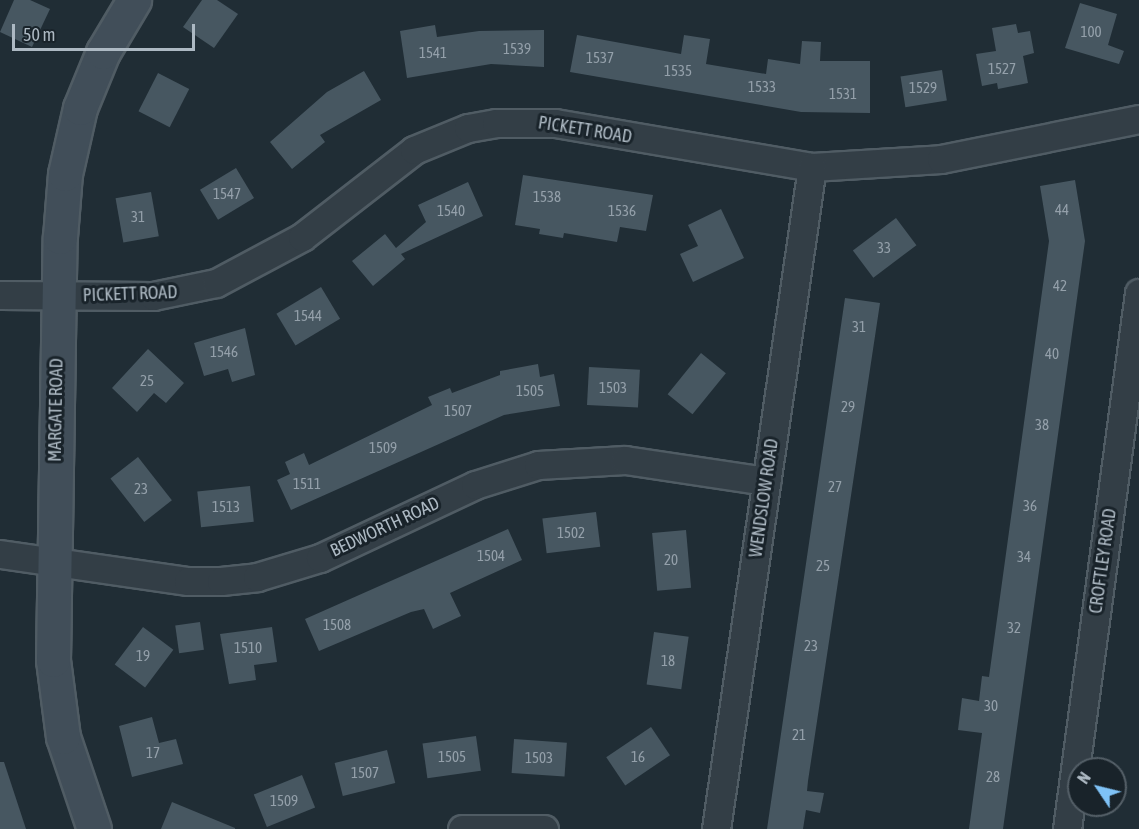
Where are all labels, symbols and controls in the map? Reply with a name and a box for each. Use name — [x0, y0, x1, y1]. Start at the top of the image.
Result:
scale bar — [15, 12, 198, 50]
house number: 100 — [1080, 23, 1102, 41]
text: 50 m — [23, 24, 55, 45]
house number: 1539 — [503, 40, 531, 58]
house number: 1541 — [419, 44, 447, 62]
house number: 1537 — [586, 49, 614, 67]
house number: 1527 — [988, 60, 1016, 78]
house number: 1535 — [664, 62, 692, 80]
house number: 1533 — [748, 78, 776, 96]
house number: 1529 — [909, 79, 937, 97]
house number: 1531 — [829, 85, 857, 103]
street label: PICKETT ROAD — [537, 112, 633, 148]
house number: 1547 — [213, 185, 241, 203]
house number: 1538 — [533, 188, 561, 206]
house number: 44 — [1055, 201, 1069, 219]
house number: 1540 — [437, 202, 465, 220]
house number: 1536 — [608, 202, 636, 220]
house number: 31 — [131, 208, 145, 226]
house number: 33 — [877, 239, 891, 257]
house number: 42 — [1053, 277, 1067, 295]
street label: PICKETT ROAD — [82, 282, 178, 306]
house number: 1544 — [294, 307, 322, 325]
house number: 31 — [852, 318, 866, 336]
house number: 1546 — [210, 343, 238, 361]
house number: 40 — [1045, 345, 1059, 363]
street label: MARGATE ROAD — [44, 358, 68, 462]
house number: 25 — [140, 372, 154, 390]
house number: 1503 — [599, 379, 627, 397]
house number: 1505 — [516, 382, 544, 400]
house number: 29 — [841, 398, 855, 416]
house number: 1507 — [444, 402, 472, 420]
house number: 38 — [1035, 416, 1049, 434]
street label: WENDSLOW ROAD — [745, 437, 783, 559]
house number: 1509 — [369, 439, 397, 457]
house number: 1511 — [293, 475, 321, 493]
house number: 27 — [828, 478, 842, 496]
house number: 23 — [134, 480, 148, 498]
street label: BEDWORTH ROAD — [327, 492, 443, 562]
house number: 36 — [1023, 497, 1037, 515]
house number: 1513 — [212, 498, 240, 516]
street label: CROFTLEY ROAD — [1085, 507, 1121, 615]
house number: 1502 — [557, 524, 585, 542]
house number: 1504 — [477, 547, 505, 565]
house number: 34 — [1017, 548, 1031, 566]
house number: 20 — [664, 551, 678, 569]
house number: 25 — [816, 557, 830, 575]
house number: 1508 — [323, 616, 351, 634]
house number: 32 — [1007, 619, 1021, 637]
house number: 23 — [804, 637, 818, 655]
house number: 1510 — [234, 639, 262, 657]
house number: 19 — [136, 647, 150, 665]
house number: 18 — [661, 652, 675, 670]
house number: 30 — [984, 697, 998, 715]
house number: 21 — [792, 726, 806, 744]
house number: 17 — [146, 744, 160, 762]
house number: 1505 — [438, 748, 466, 766]
house number: 16 — [631, 748, 645, 766]
house number: 1503 — [525, 749, 553, 767]
north arrow — [1067, 757, 1127, 817]
house number: 1507 — [351, 764, 379, 782]
house number: 28 — [986, 768, 1000, 786]
text: N — [1074, 769, 1094, 787]
house number: 1509 — [270, 792, 298, 810]

